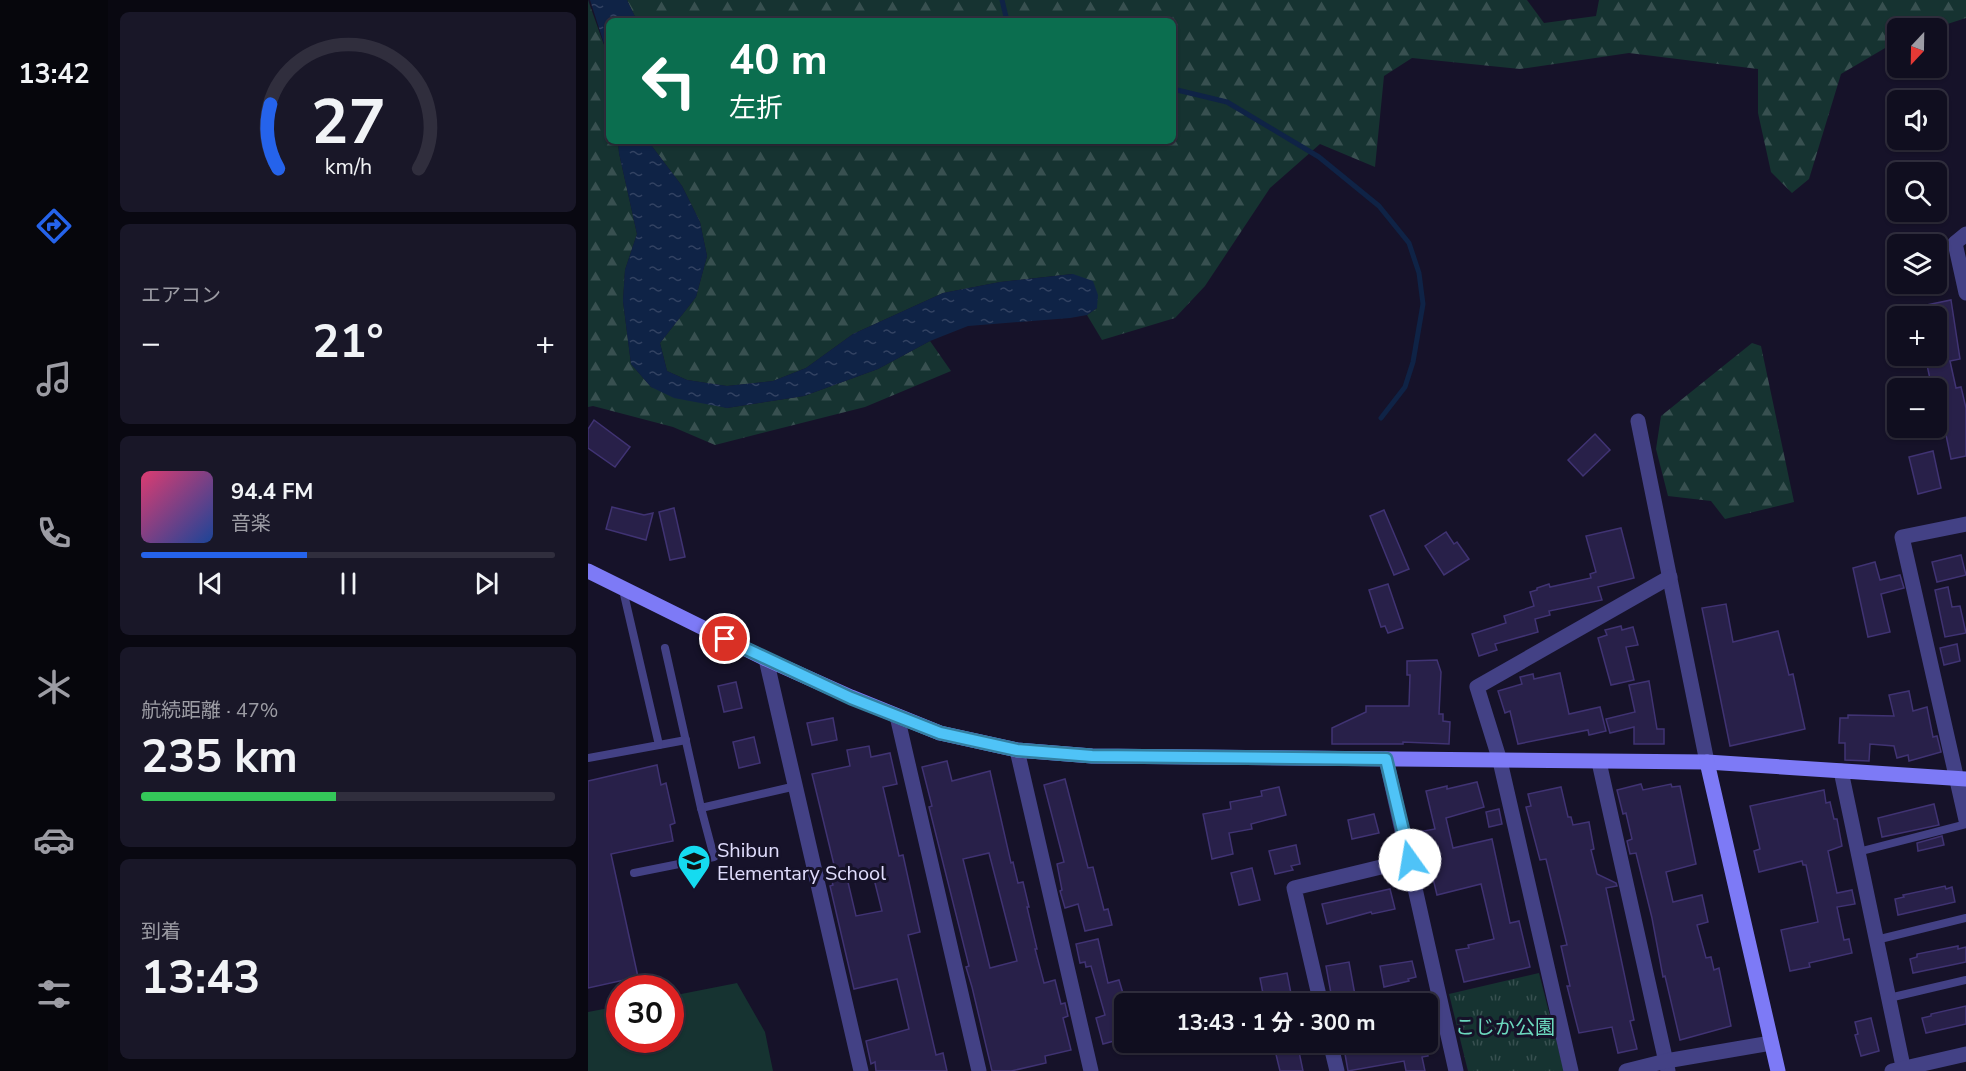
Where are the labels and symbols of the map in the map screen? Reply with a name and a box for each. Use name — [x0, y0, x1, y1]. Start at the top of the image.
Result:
north arrow — [1887, 18, 1947, 78]
pin — [699, 613, 750, 664]
position arrow — [1378, 828, 1442, 892]
place label: Shibun Elementary School — [717, 837, 886, 887]
school or university icon: Shibun Elementary School — [676, 843, 712, 890]
speed limit sign: 30 — [606, 975, 684, 1053]
park label: こじか公園 — [1455, 1014, 1555, 1041]

